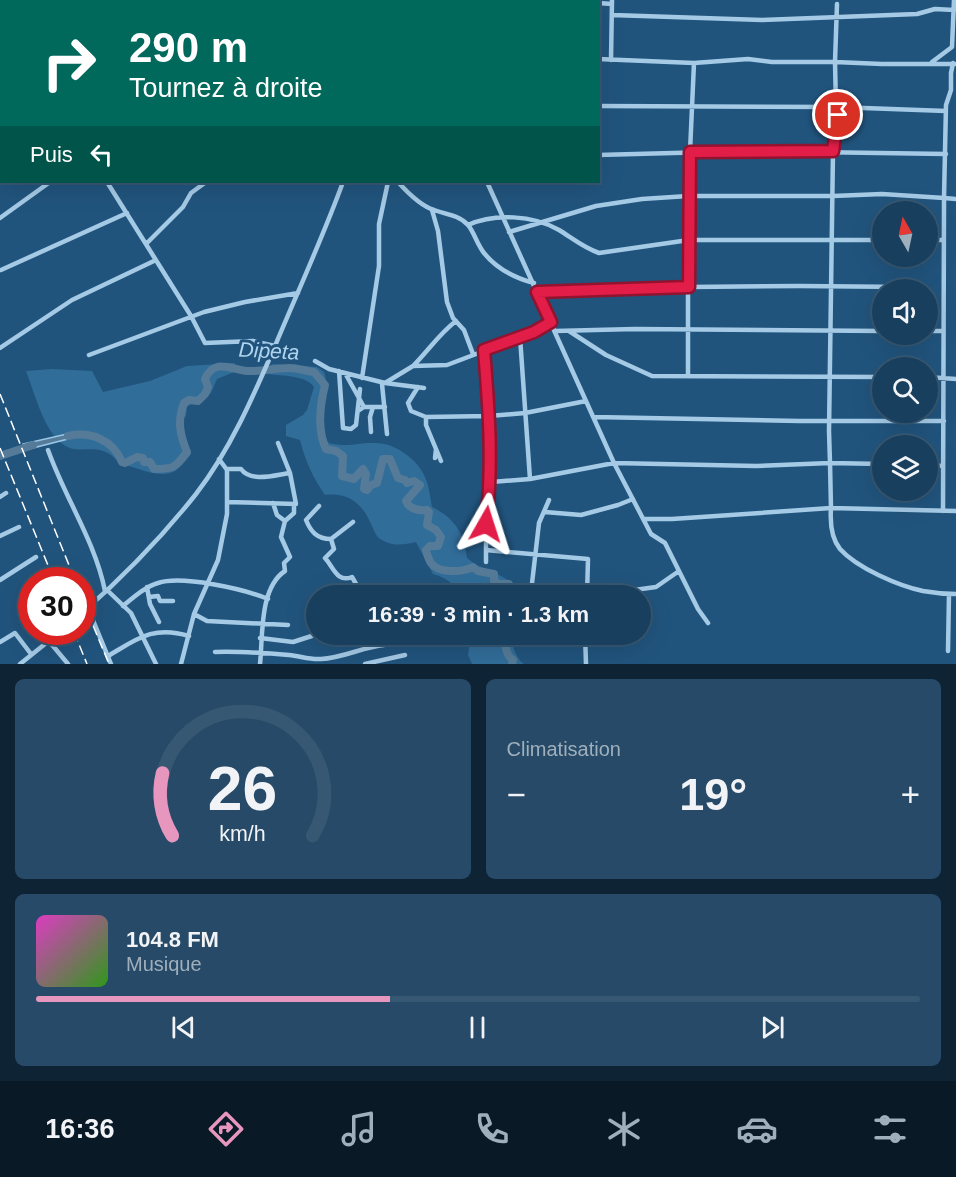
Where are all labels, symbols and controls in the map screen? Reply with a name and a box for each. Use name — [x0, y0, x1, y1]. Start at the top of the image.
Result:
icon: right — [30, 24, 108, 102]
text: 290 m — [129, 24, 248, 71]
text: Tournez à droite — [129, 73, 323, 103]
pin — [812, 89, 863, 140]
icon: arrive — [821, 98, 854, 131]
icon: left — [85, 138, 118, 171]
text: Puis — [30, 142, 73, 167]
north arrow — [872, 201, 938, 267]
map controls — [872, 201, 938, 501]
button: sound — [872, 279, 938, 345]
water label: Dipeta — [238, 337, 300, 364]
button: search — [872, 357, 938, 423]
button: layers — [872, 435, 938, 501]
position arrow — [454, 492, 518, 556]
speed limit sign: 30 — [18, 567, 96, 645]
text: 16:39 · 3 min · 1.3 km — [368, 602, 589, 627]
text: Climatisation — [507, 738, 621, 760]
text: 26 — [208, 754, 277, 823]
text: 19° — [679, 769, 747, 820]
text: − — [507, 776, 526, 813]
text: + — [901, 776, 920, 813]
text: km/h — [220, 822, 266, 846]
text: 104.8 FM — [126, 927, 219, 952]
text: Musique — [126, 953, 202, 975]
icon: previous — [167, 1011, 200, 1044]
icon: pause — [461, 1011, 494, 1044]
icon: next — [756, 1011, 789, 1044]
icon: directions — [205, 1108, 247, 1150]
icon: music — [338, 1108, 380, 1150]
icon: phone — [471, 1108, 513, 1150]
icon: climate — [603, 1108, 645, 1150]
icon: car — [736, 1108, 778, 1150]
icon: filters — [869, 1108, 911, 1150]
text: 16:36 — [45, 1114, 114, 1144]

